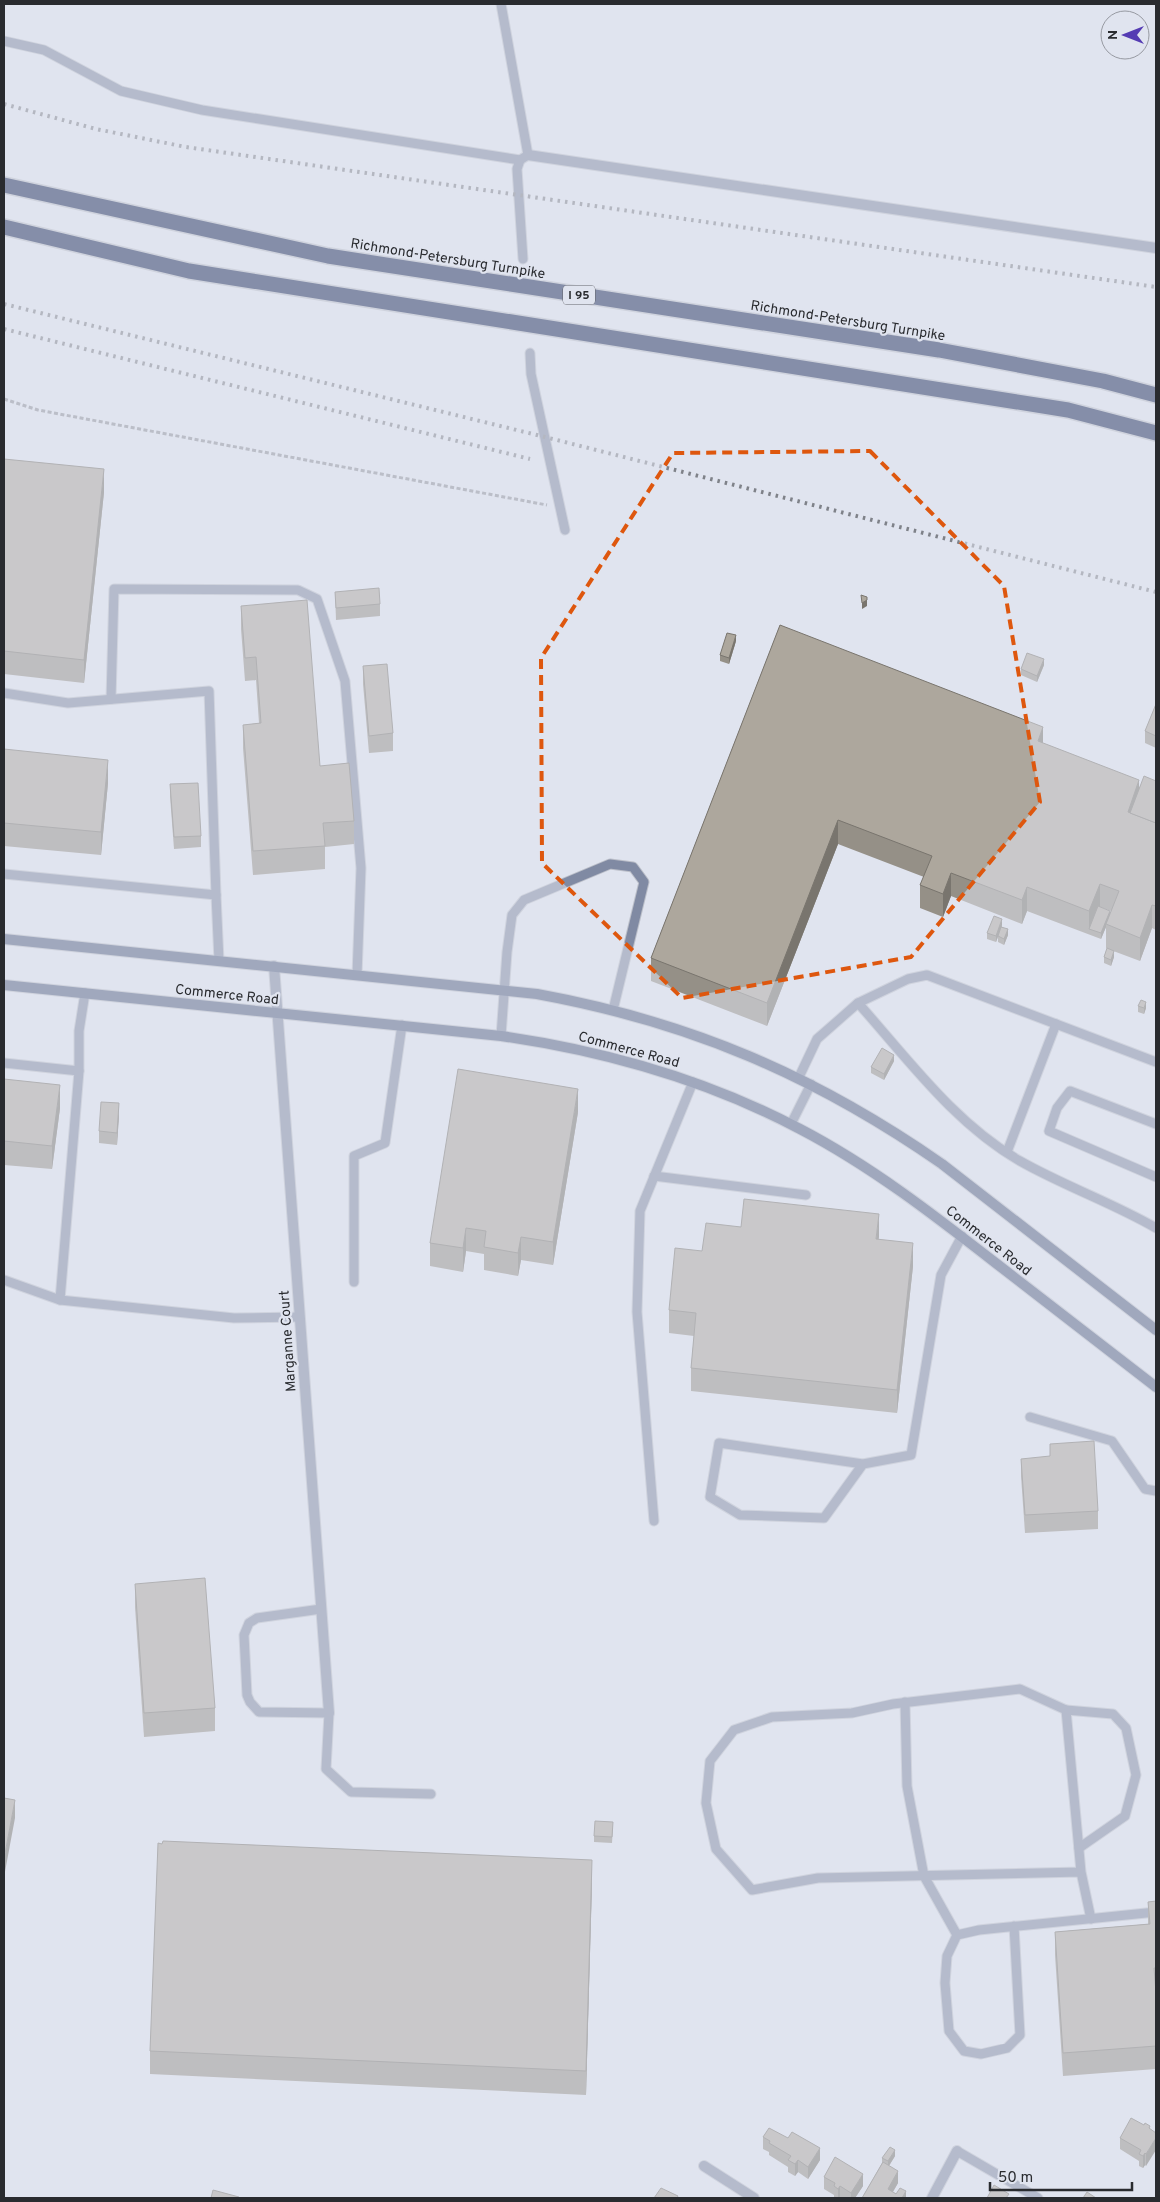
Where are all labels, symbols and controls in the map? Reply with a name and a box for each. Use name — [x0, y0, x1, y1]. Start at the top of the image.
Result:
north arrow — [1100, 10, 1150, 60]
text: N — [1105, 30, 1122, 40]
street label: Richmond-Petersburg Turnpike — [349, 236, 546, 283]
road number: I 95 — [563, 286, 595, 304]
street label: Richmond-Petersburg Turnpike — [749, 298, 946, 345]
street label: Commerce Road — [174, 982, 279, 1009]
street label: Commerce Road — [576, 1029, 681, 1072]
street label: Commerce Road — [942, 1202, 1034, 1280]
street label: Marganne Court — [276, 1289, 301, 1392]
scale bar — [990, 2160, 1132, 2192]
text: 50 m — [998, 2169, 1033, 2188]

